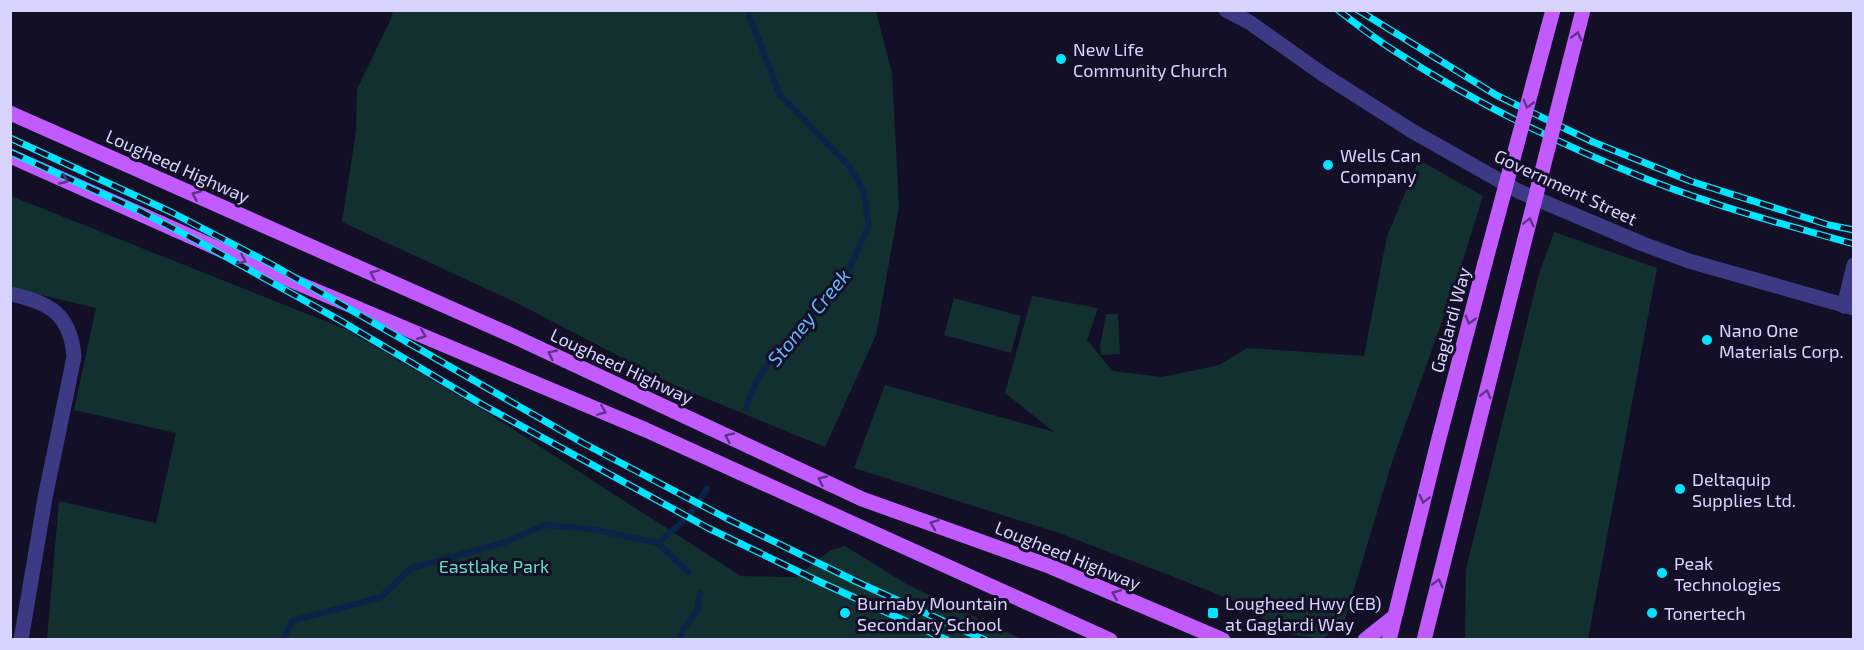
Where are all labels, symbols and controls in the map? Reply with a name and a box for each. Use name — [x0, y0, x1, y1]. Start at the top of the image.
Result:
one-way arrow — [1569, 31, 1582, 41]
place label: New Life Community Church — [1073, 38, 1227, 81]
marker: New Life Community Church — [1054, 52, 1068, 66]
one-way arrow — [1523, 98, 1535, 109]
street label: Lougheed Highway — [103, 124, 254, 208]
place label: Wells Can Company — [1340, 144, 1421, 187]
street label: Government Street — [1491, 144, 1641, 230]
marker: Wells Can Company — [1321, 158, 1335, 172]
one-way arrow — [58, 173, 69, 185]
one-way arrow — [191, 191, 202, 203]
one-way arrow — [1522, 217, 1534, 227]
one-way arrow — [236, 252, 247, 264]
water label: Stoney Creek — [761, 263, 855, 371]
street label: Gaglardi Way — [1425, 264, 1475, 375]
one-way arrow — [370, 270, 381, 282]
one-way arrow — [1465, 314, 1477, 325]
place label: Nano One Materials Corp. — [1719, 319, 1844, 362]
street label: Lougheed Highway — [547, 323, 697, 409]
one-way arrow — [416, 328, 427, 340]
marker: Nano One Materials Corp. — [1700, 333, 1714, 347]
one-way arrow — [548, 350, 559, 362]
one-way arrow — [1478, 389, 1491, 399]
one-way arrow — [595, 403, 606, 415]
one-way arrow — [724, 432, 735, 444]
place label: Deltaquip Supplies Ltd. — [1692, 468, 1796, 511]
one-way arrow — [818, 476, 829, 488]
marker: Deltaquip Supplies Ltd. — [1673, 482, 1687, 496]
one-way arrow — [1418, 493, 1431, 503]
street label: Lougheed Highway — [992, 516, 1144, 594]
one-way arrow — [929, 519, 940, 532]
place label: Peak Technologies — [1674, 552, 1781, 595]
park label: Eastlake Park — [439, 555, 549, 577]
marker: Peak Technologies — [1655, 566, 1669, 580]
one-way arrow — [1431, 578, 1443, 589]
one-way arrow — [1111, 589, 1122, 601]
place label: Burnaby Mountain Secondary School — [857, 592, 1008, 635]
place label: Lougheed Hwy (EB) at Gaglardi Way — [1225, 592, 1382, 635]
place label: Tonertech — [1664, 602, 1746, 624]
marker: Burnaby Mountain Secondary School — [838, 606, 852, 620]
marker: Lougheed Hwy (EB) at Gaglardi Way — [1206, 606, 1220, 620]
marker: Tonertech — [1645, 606, 1659, 620]

